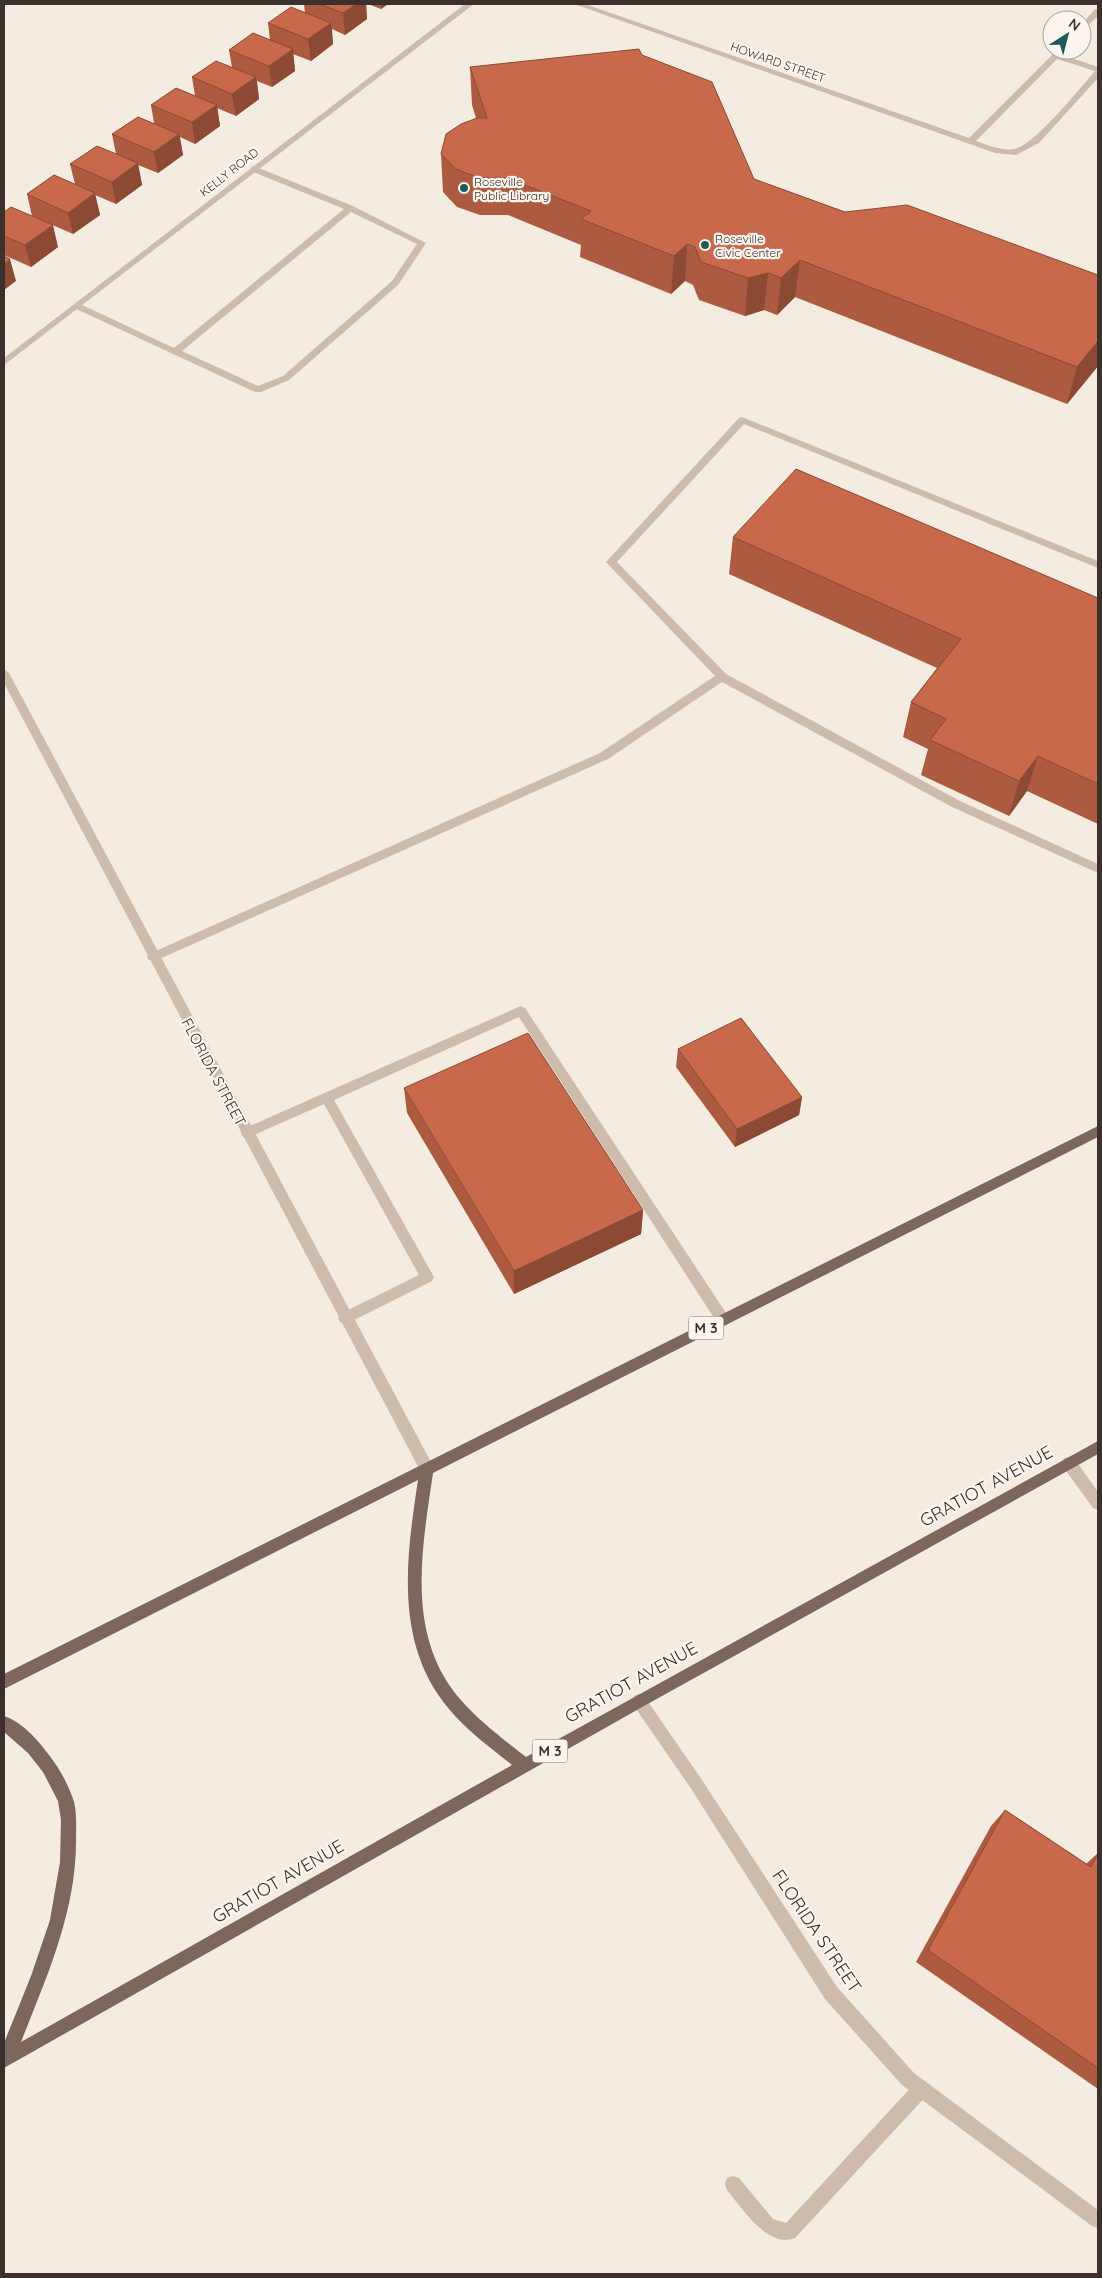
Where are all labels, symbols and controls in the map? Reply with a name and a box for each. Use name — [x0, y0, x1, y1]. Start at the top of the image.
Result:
north arrow — [1042, 10, 1092, 60]
text: N — [1065, 14, 1084, 35]
street label: HOWARD STREET — [728, 39, 828, 85]
street label: KELLY ROAD — [197, 144, 262, 200]
place label: Roseville Public Library — [474, 174, 549, 203]
marker: Roseville Public Library — [458, 182, 470, 194]
place label: Roseville Civic Center — [715, 231, 781, 260]
marker: Roseville Civic Center — [699, 239, 711, 251]
street label: FLORIDA STREET — [177, 1015, 251, 1129]
road number: M 3 — [688, 1316, 724, 1340]
street label: GRATIOT AVENUE — [916, 1440, 1056, 1532]
street label: GRATIOT AVENUE — [561, 1636, 701, 1728]
road number: M 3 — [532, 1740, 568, 1762]
street label: GRATIOT AVENUE — [208, 1834, 348, 1928]
street label: FLORIDA STREET — [767, 1865, 867, 1997]

